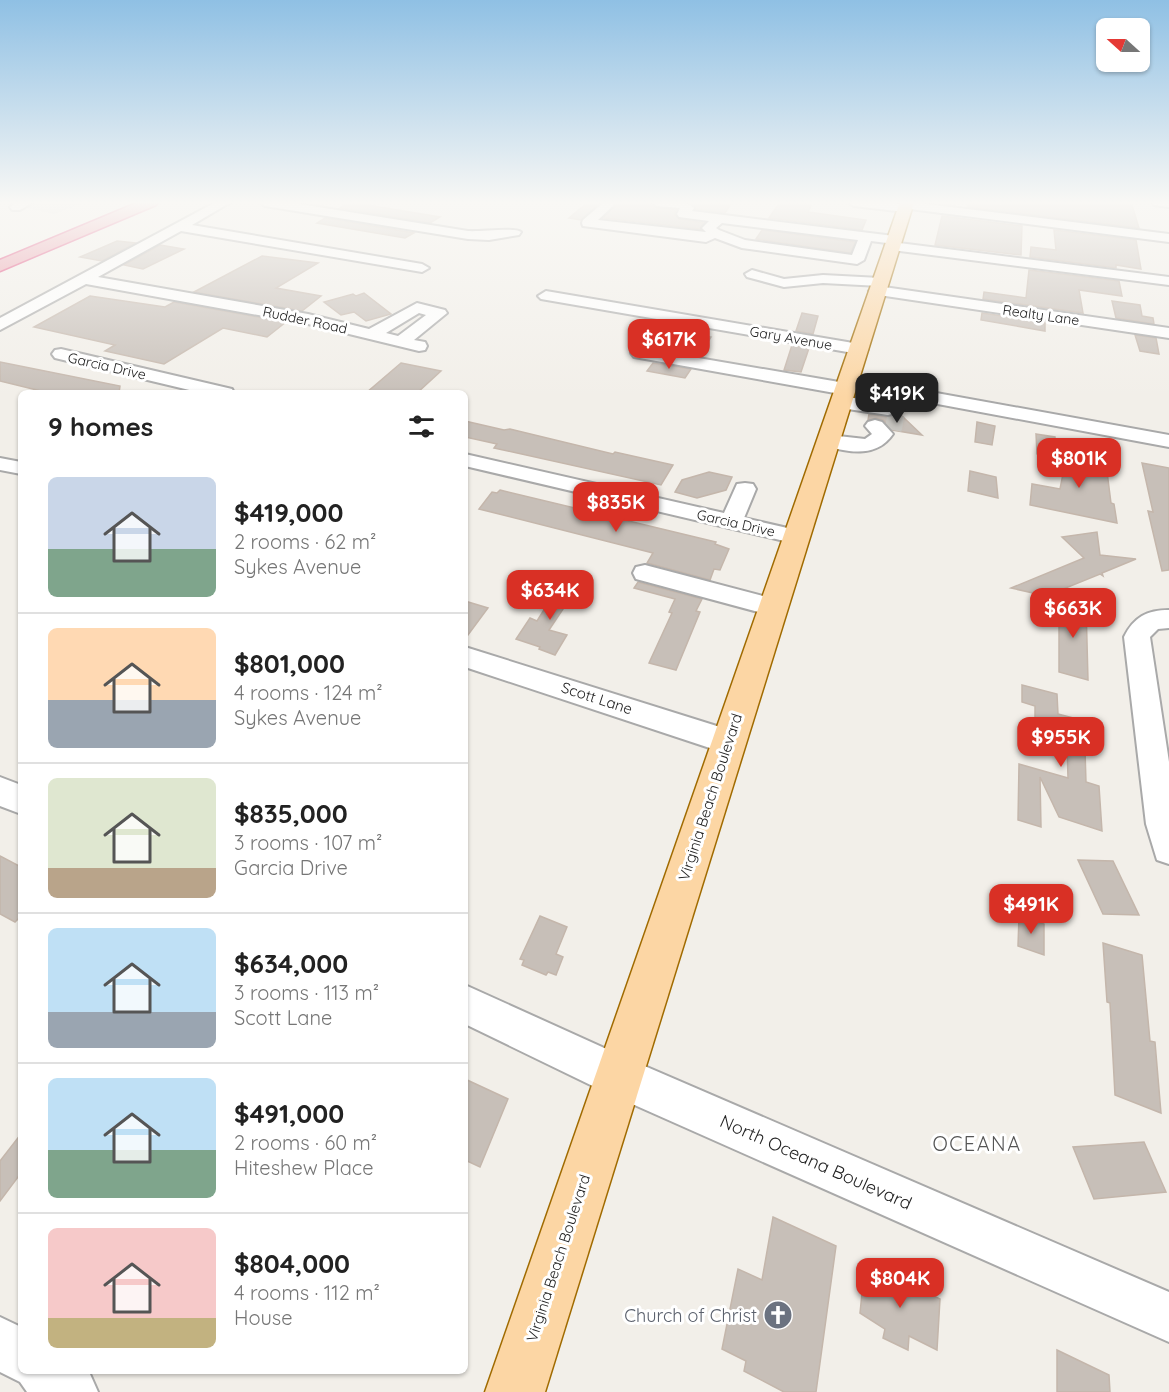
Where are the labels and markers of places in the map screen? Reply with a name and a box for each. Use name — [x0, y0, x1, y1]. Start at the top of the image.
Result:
pin: $617K — [627, 319, 711, 370]
pin: $419K — [855, 373, 939, 424]
pin: $801K — [1037, 438, 1121, 489]
pin: $835K — [574, 482, 658, 533]
pin: $634K — [508, 570, 592, 621]
pin: $663K — [1031, 588, 1115, 639]
pin: $955K — [1019, 717, 1103, 768]
pin: $491K — [989, 884, 1073, 935]
pin: $804K — [858, 1258, 942, 1309]
church icon: Church of Christ — [762, 1299, 794, 1331]
place label: Church of Christ — [624, 1304, 757, 1327]

